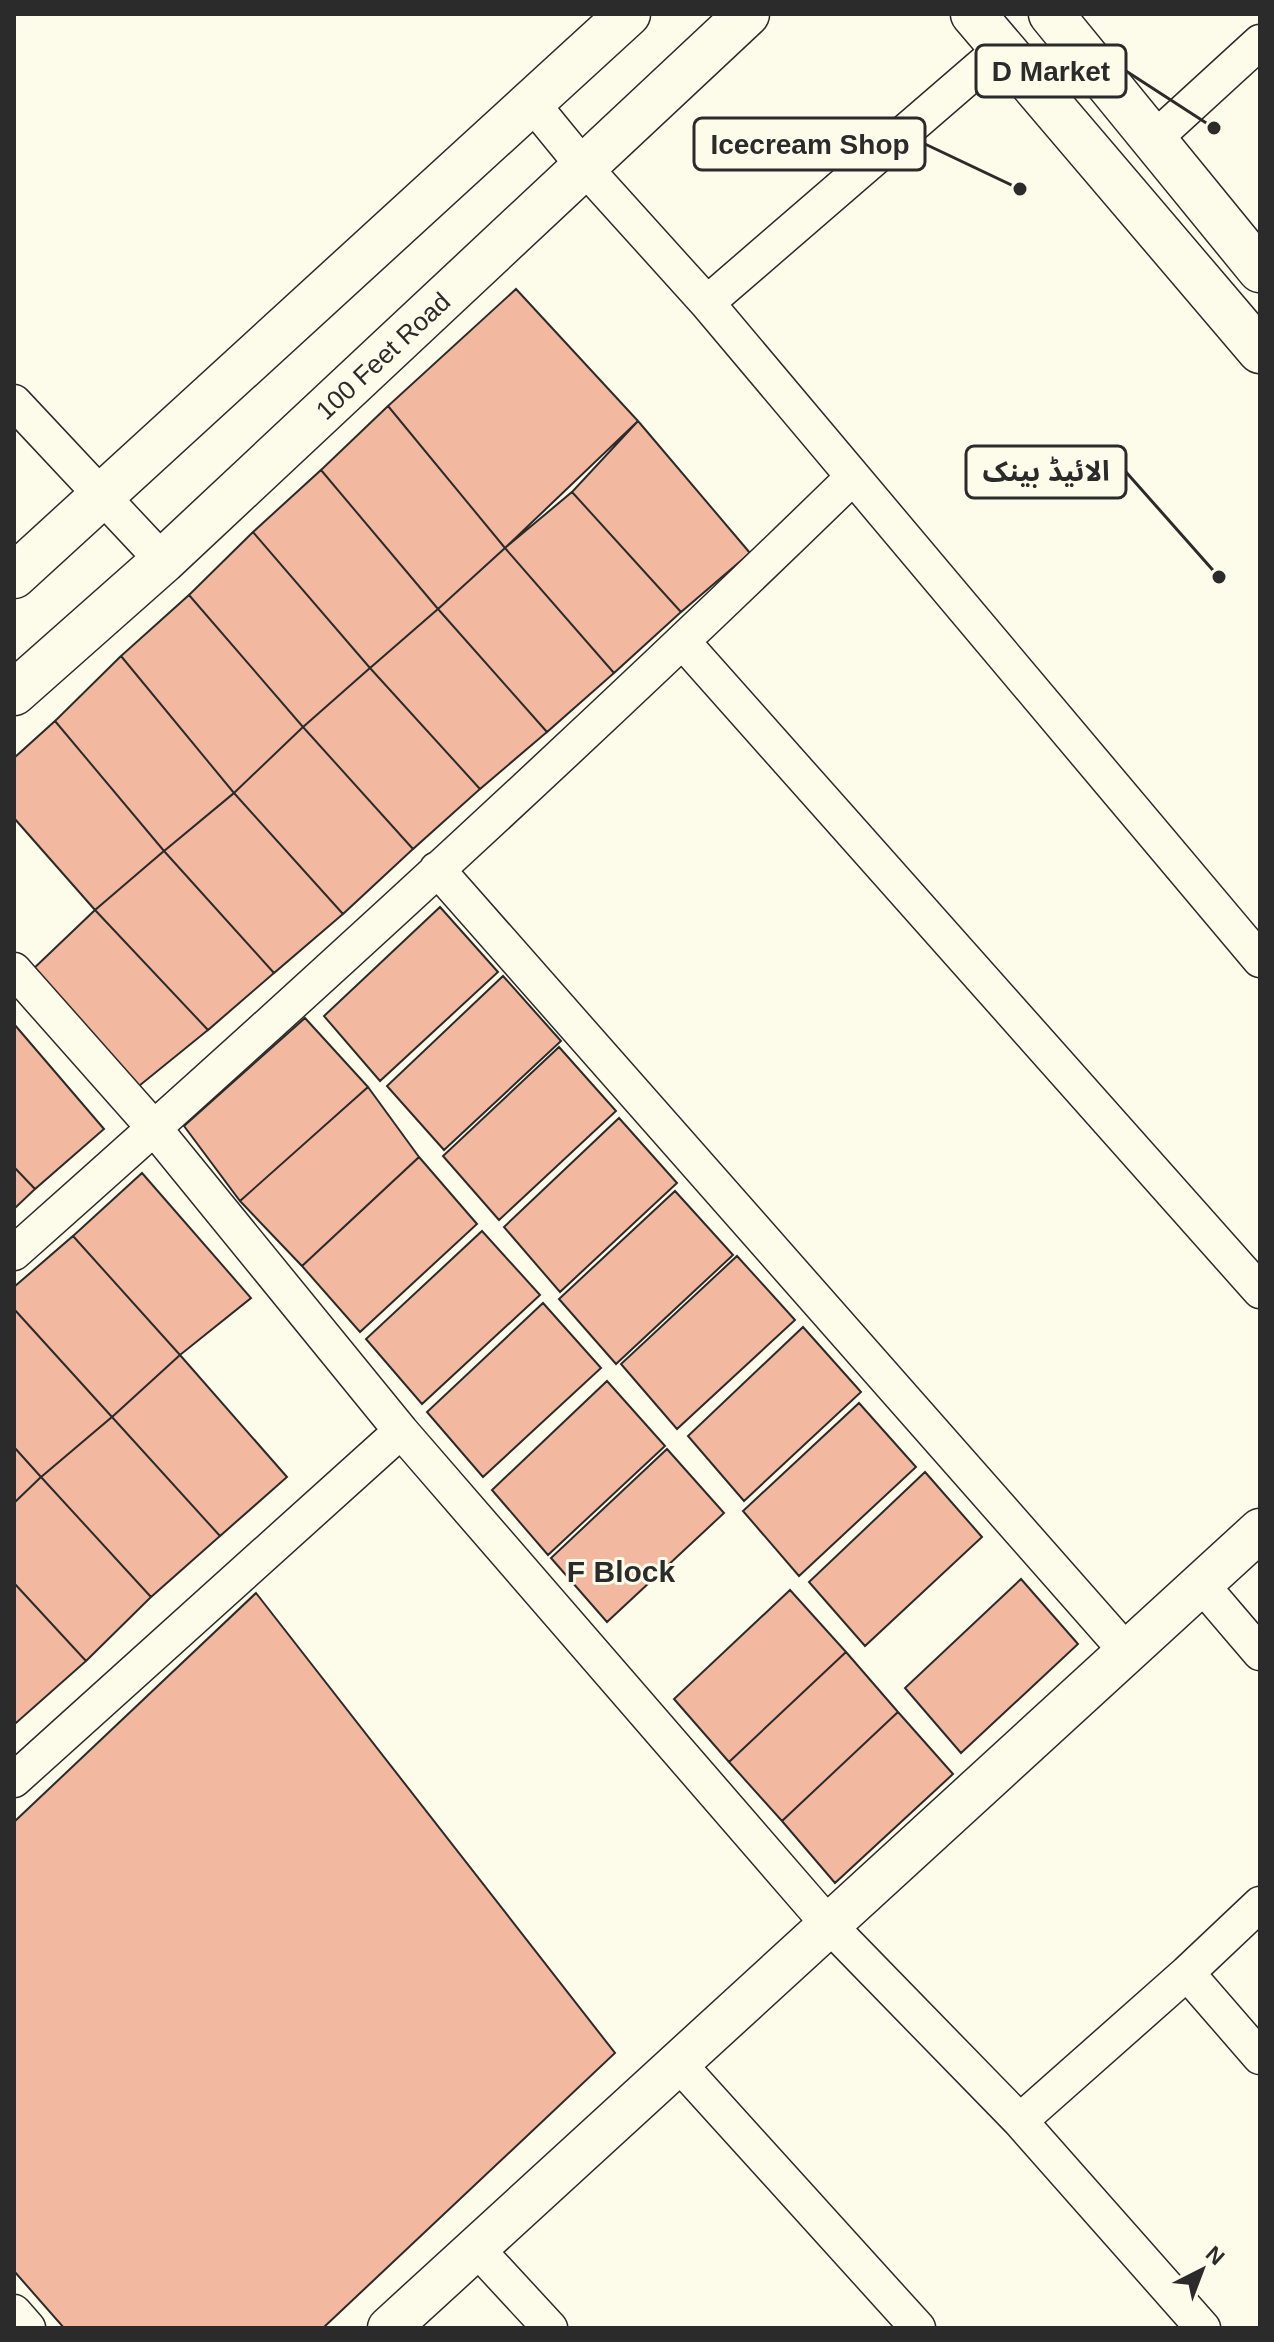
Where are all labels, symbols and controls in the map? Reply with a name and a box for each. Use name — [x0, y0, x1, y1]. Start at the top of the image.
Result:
callout: D Market — [976, 45, 1126, 97]
text: D Market — [992, 56, 1110, 87]
callout: Icecream Shop — [694, 118, 925, 170]
text: Icecream Shop — [710, 129, 910, 160]
street label: 100 Feet Road — [310, 286, 456, 426]
callout: الائیڈ بینک — [966, 446, 1126, 498]
text: الائیڈ بینک — [982, 456, 1110, 488]
district label: F Block — [567, 1555, 675, 1588]
north arrow — [1162, 2230, 1242, 2310]
text: N — [1201, 2241, 1229, 2270]

